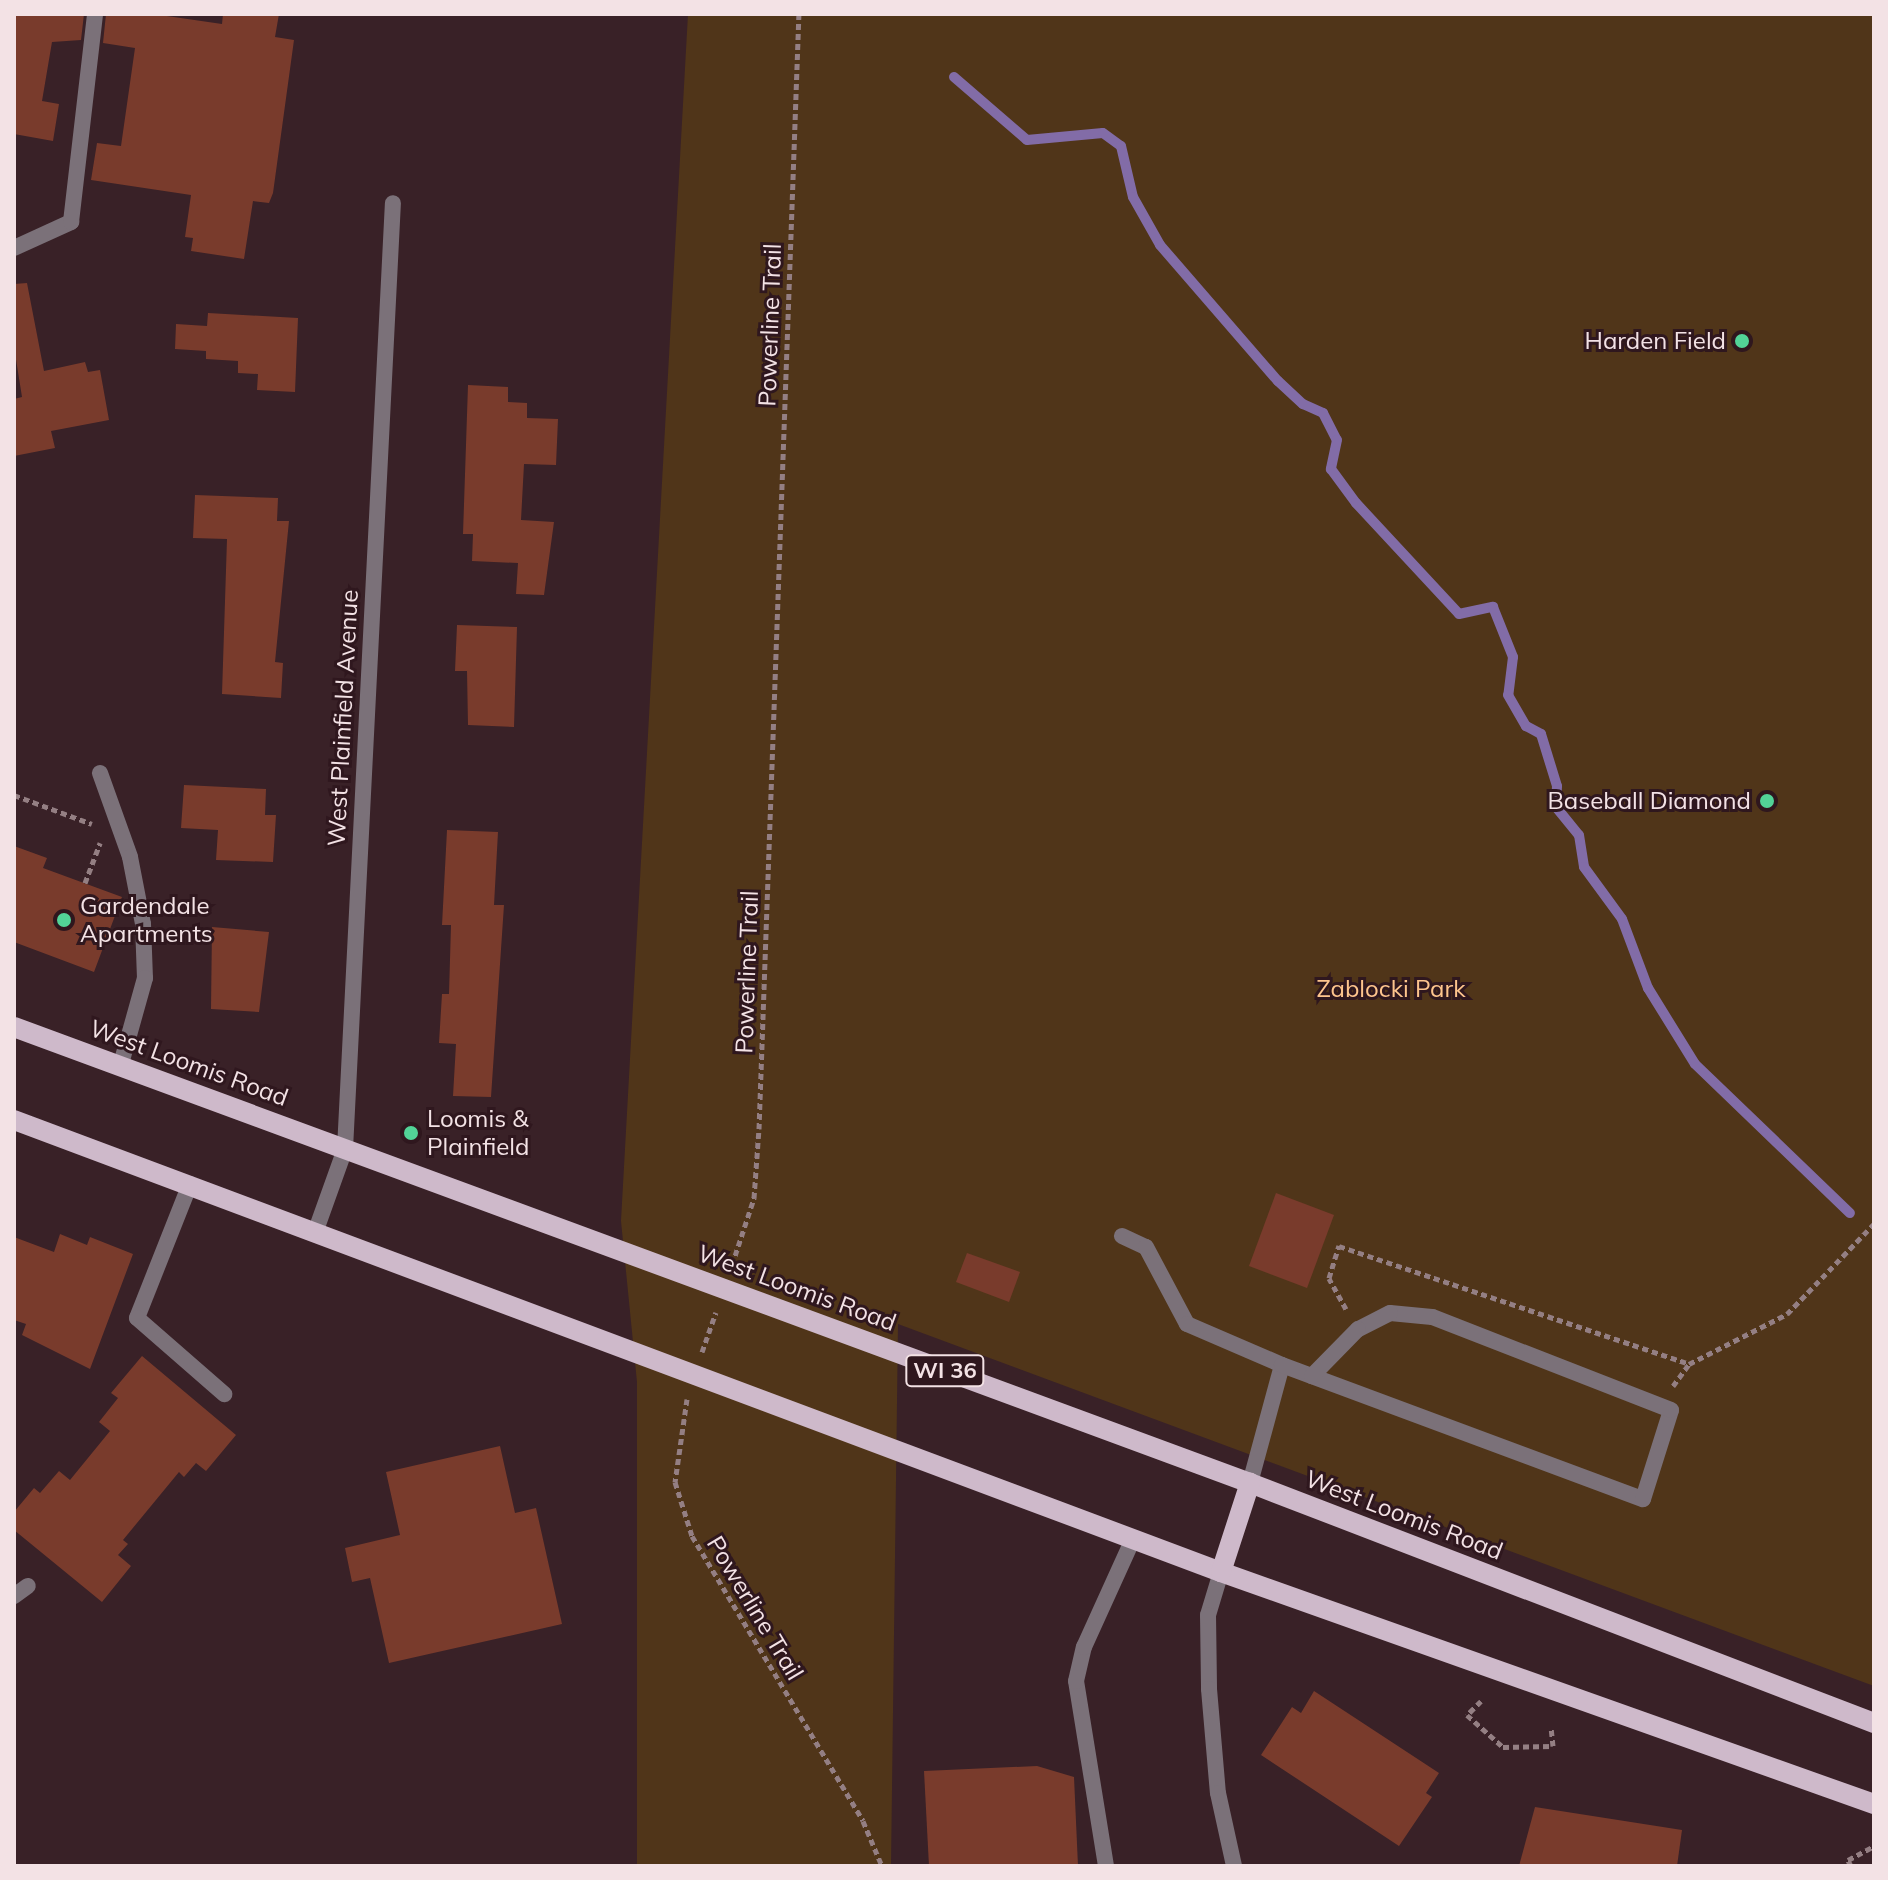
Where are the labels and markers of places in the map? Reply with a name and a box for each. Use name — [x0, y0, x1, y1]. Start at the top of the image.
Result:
place label: Harden Field — [1585, 327, 1726, 355]
marker: Harden Field — [1733, 332, 1751, 350]
place label: Baseball Diamond — [1548, 787, 1751, 815]
marker: Baseball Diamond — [1758, 792, 1776, 810]
place label: Gardendale Apartments — [80, 892, 213, 948]
marker: Gardendale Apartments — [55, 911, 73, 929]
place label: Loomis & Plainfield — [427, 1105, 529, 1161]
marker: Loomis & Plainfield — [402, 1124, 420, 1142]

